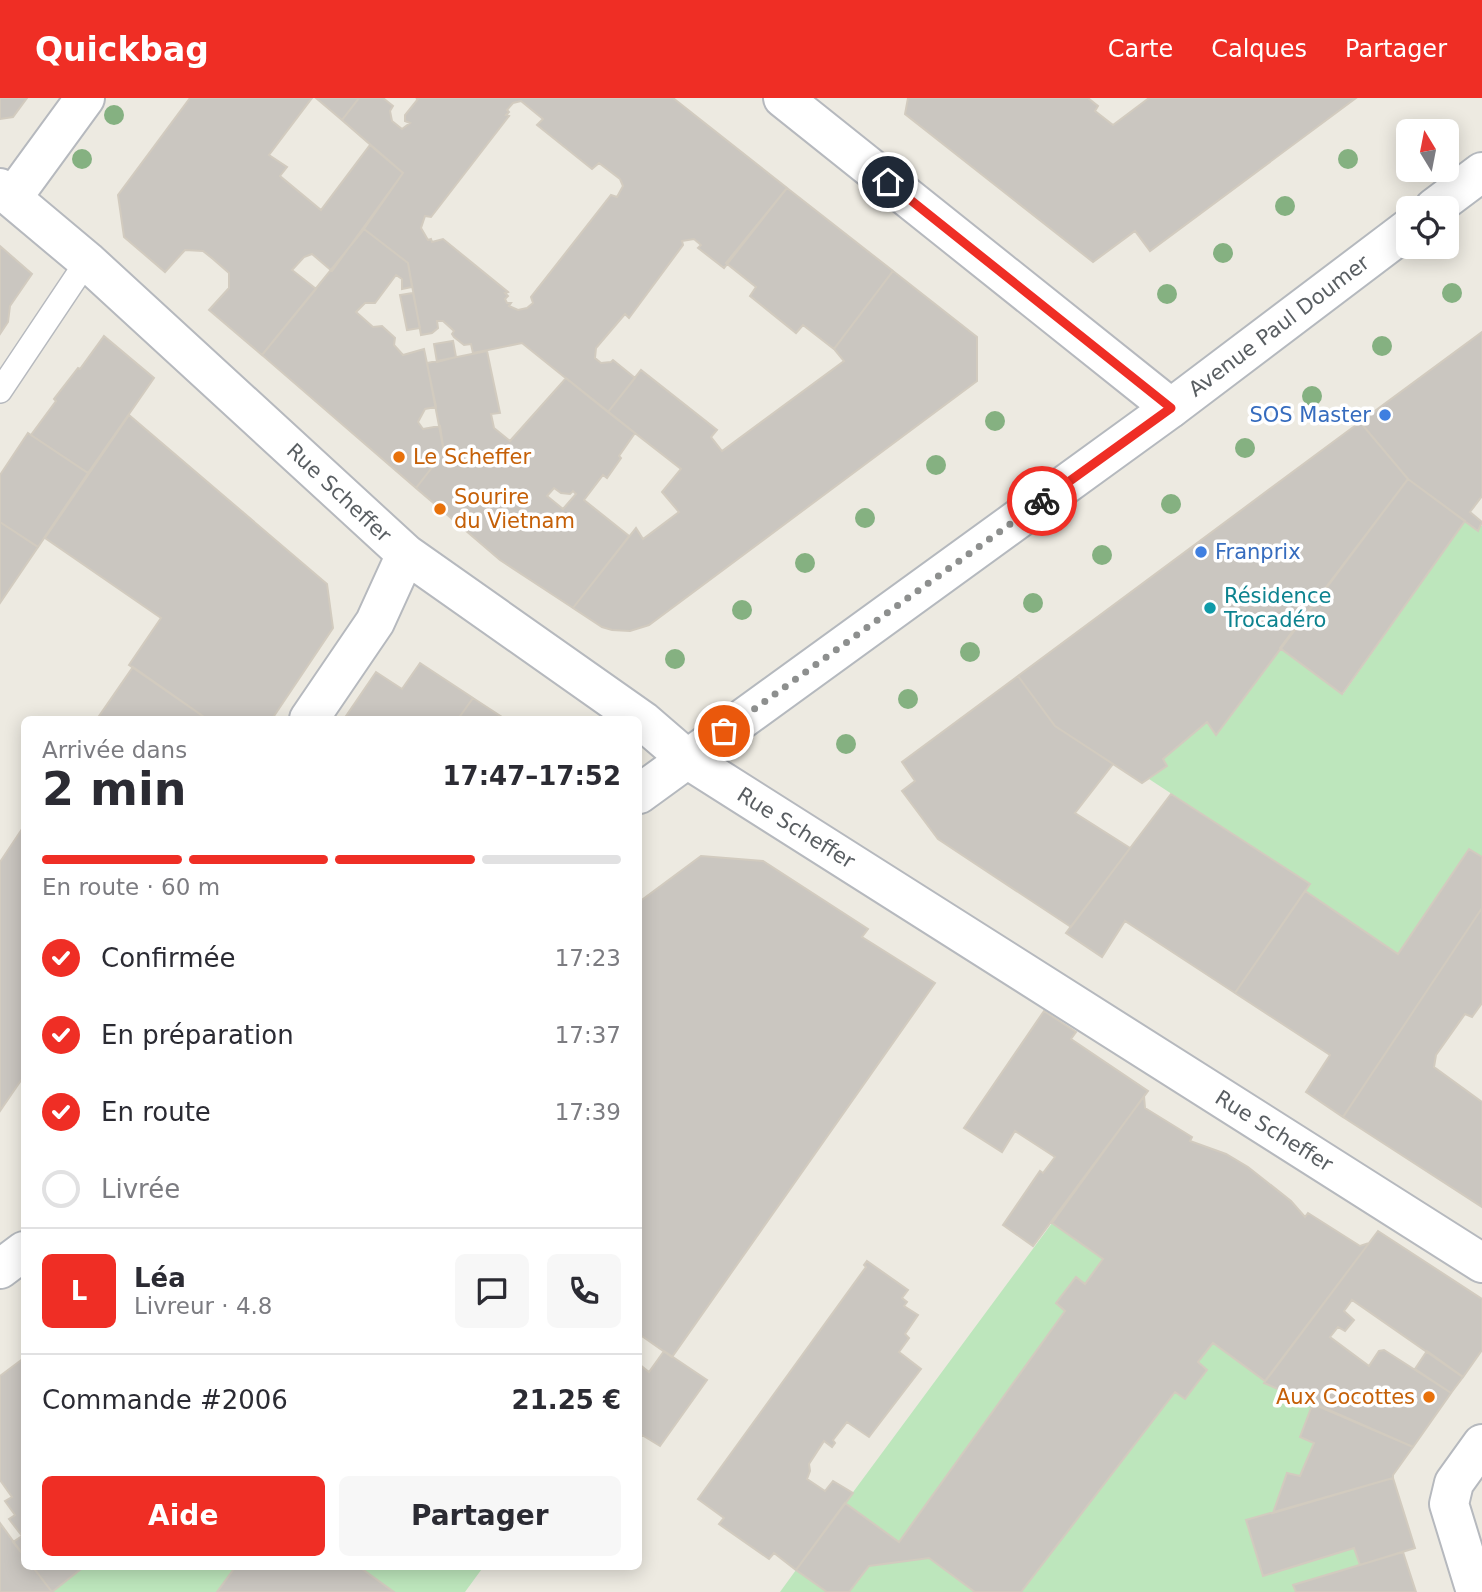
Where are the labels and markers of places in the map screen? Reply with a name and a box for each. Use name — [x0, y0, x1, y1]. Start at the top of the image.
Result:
pin — [858, 152, 918, 212]
place label: SOS Master — [1249, 403, 1371, 427]
marker: SOS Master — [1377, 407, 1393, 423]
place label: Le Scheffer — [413, 445, 531, 469]
marker: Le Scheffer — [391, 449, 407, 465]
place label: Sourire du Vietnam — [454, 485, 575, 533]
marker: Sourire du Vietnam — [432, 501, 448, 517]
place label: Franprix — [1215, 540, 1301, 564]
marker: Franprix — [1193, 544, 1209, 560]
place label: Résidence Trocadéro — [1223, 584, 1331, 632]
marker: Résidence Trocadéro — [1202, 600, 1218, 616]
pin — [694, 701, 754, 761]
place label: Aux Cocottes — [1276, 1385, 1415, 1409]
marker: Aux Cocottes — [1421, 1389, 1437, 1405]

